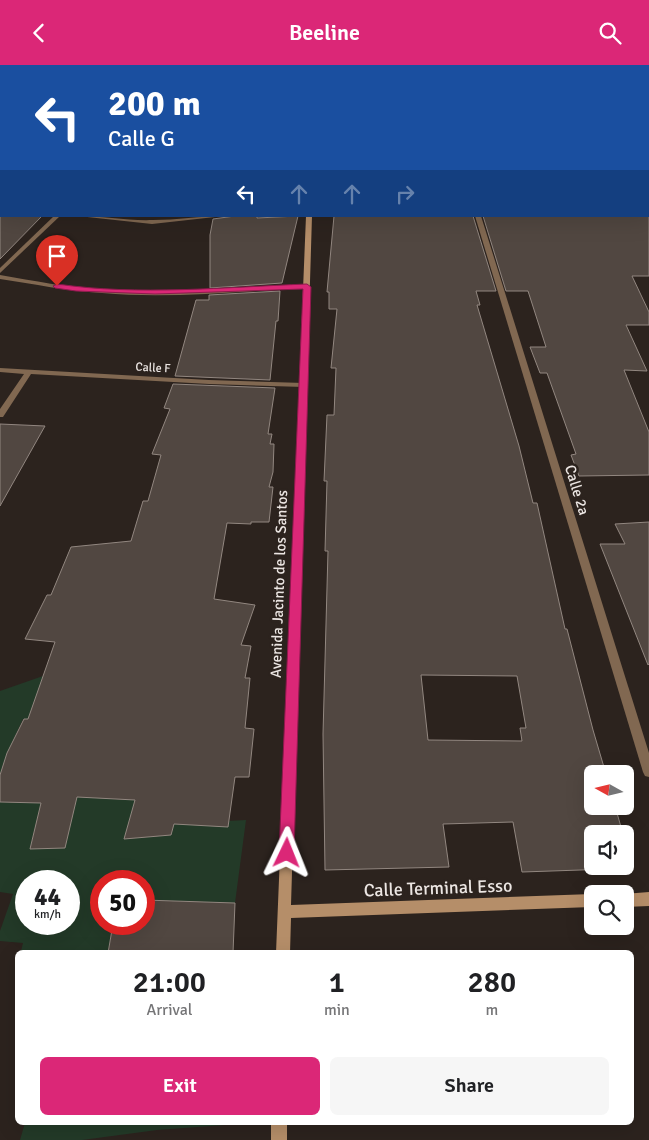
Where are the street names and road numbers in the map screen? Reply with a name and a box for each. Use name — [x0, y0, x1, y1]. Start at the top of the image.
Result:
street label: Calle F — [135, 360, 171, 376]
street label: Calle 2a — [561, 463, 593, 517]
street label: Avenida Jacinto de los Santos — [267, 489, 291, 678]
street label: Calle Terminal Esso — [363, 874, 513, 902]

